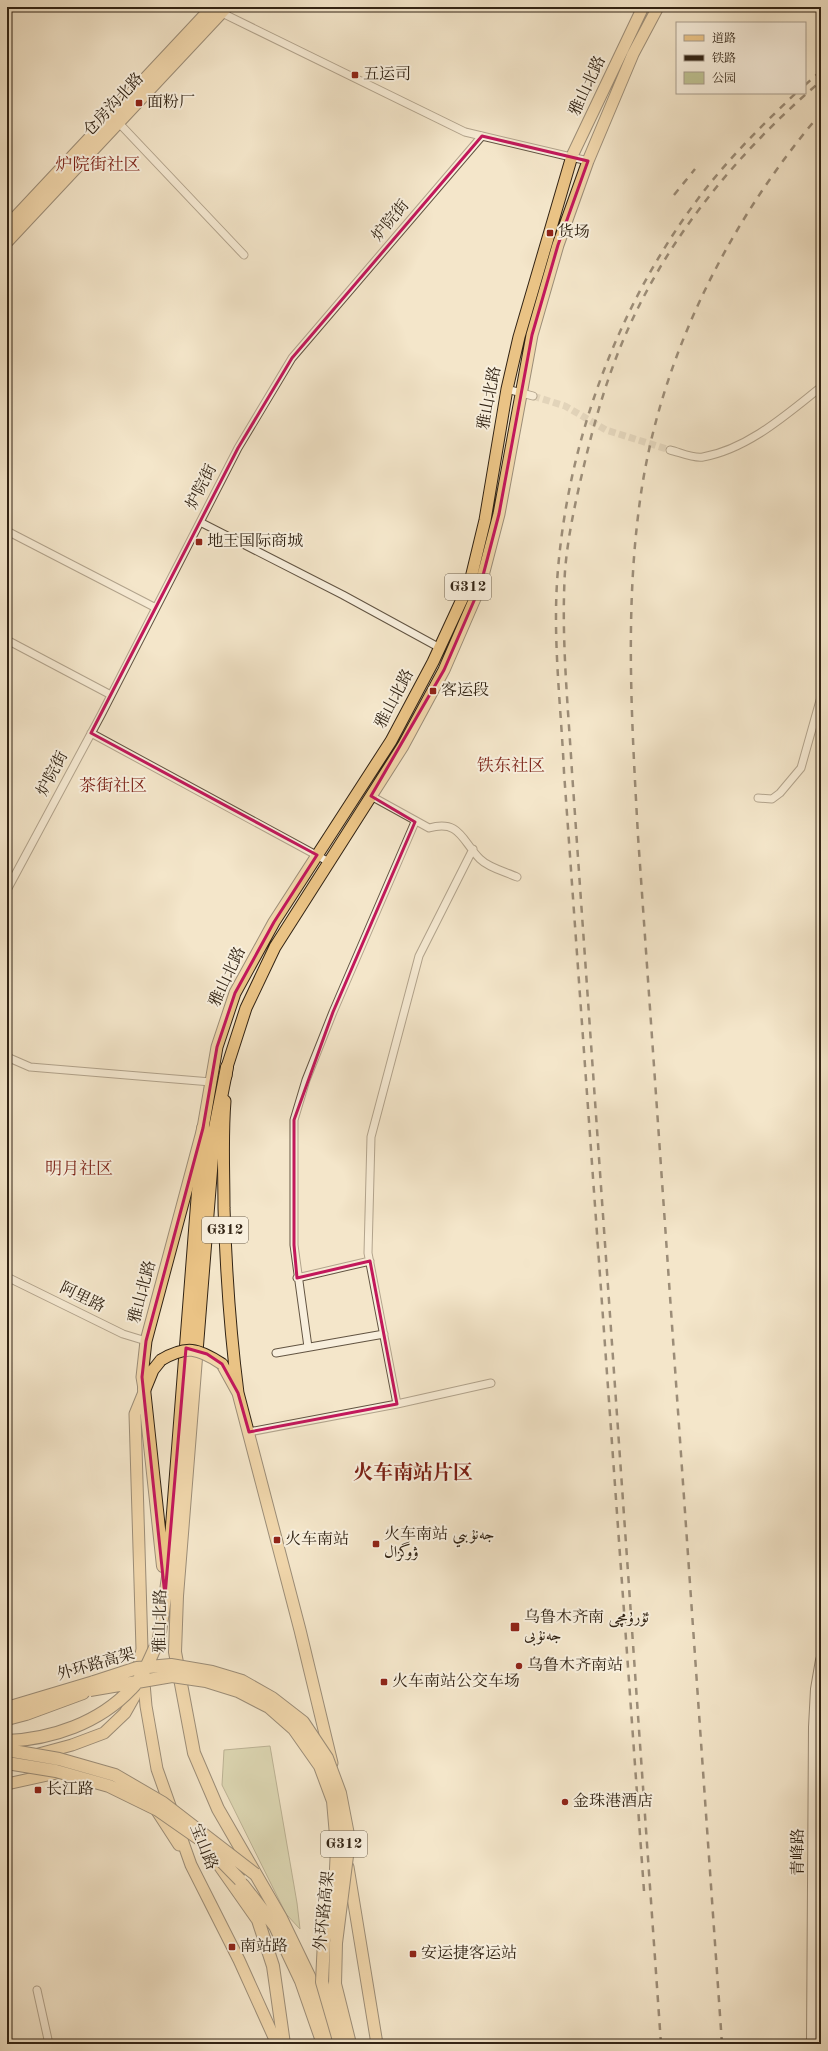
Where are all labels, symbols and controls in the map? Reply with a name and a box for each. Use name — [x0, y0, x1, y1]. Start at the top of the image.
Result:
legend — [676, 22, 806, 94]
text: 道路 — [712, 31, 736, 45]
text: 铁路 — [712, 51, 736, 65]
street label: 雅山北路 — [565, 53, 609, 118]
place label: 五运司 — [363, 65, 411, 83]
street label: 仓房沟北路 — [79, 69, 147, 140]
marker: 五运司 — [350, 70, 360, 80]
text: 公园 — [712, 72, 736, 85]
place label: 面粉厂 — [147, 93, 195, 111]
marker: 面粉厂 — [134, 98, 144, 108]
district label: 炉院街社区 — [56, 155, 141, 174]
street label: 炉院街 — [368, 196, 413, 245]
place label: 货场 — [558, 223, 590, 241]
marker: 货场 — [545, 228, 555, 238]
street label: 雅山北路 — [474, 365, 504, 431]
street label: 炉院街 — [182, 461, 220, 512]
place label: 地王国际商城 — [207, 532, 303, 550]
marker: 地王国际商城 — [194, 537, 204, 547]
road number: G312 — [445, 574, 491, 600]
street label: 雅山北路 — [371, 666, 417, 731]
place label: 客运段 — [441, 681, 489, 699]
marker: 客运段 — [428, 686, 438, 696]
street label: 炉院街 — [33, 748, 71, 799]
district label: 铁东社区 — [477, 756, 545, 775]
district label: 茶街社区 — [79, 776, 147, 795]
street label: 雅山北路 — [205, 944, 249, 1009]
district label: 明月社区 — [45, 1159, 113, 1178]
road number: G312 — [202, 1217, 248, 1243]
street label: 雅山北路 — [125, 1258, 159, 1325]
street label: 阿里路 — [57, 1278, 108, 1316]
district label: 火车南站片区 — [353, 1461, 473, 1484]
place label: 火车南站 جەنۇبىي ۋوگزال — [384, 1525, 494, 1562]
place label: 火车南站 — [285, 1530, 349, 1548]
marker: 火车南站 — [272, 1535, 282, 1545]
marker: 火车南站 جەنۇبىي ۋوگزال — [371, 1539, 381, 1549]
street label: 雅山北路 — [150, 1589, 170, 1653]
place label: 乌鲁木齐南 ئۇرۇمچى جەنۇبى — [524, 1608, 650, 1646]
marker: 乌鲁木齐南 ئۇرۇمچى جەنۇبى — [509, 1621, 521, 1633]
street label: 外环路高架 — [55, 1644, 137, 1684]
place label: 乌鲁木齐南站 — [527, 1656, 623, 1674]
marker: 乌鲁木齐南站 — [514, 1661, 524, 1671]
place label: 火车南站公交车场 — [392, 1672, 520, 1690]
marker: 火车南站公交车场 — [379, 1677, 389, 1687]
place label: 长江路 — [46, 1780, 94, 1798]
marker: 长江路 — [33, 1785, 43, 1795]
place label: 金珠港酒店 — [573, 1792, 653, 1810]
marker: 金珠港酒店 — [560, 1797, 570, 1807]
street label: 宝山路 — [187, 1821, 221, 1872]
street label: 青峰路 — [789, 1828, 807, 1876]
road number: G312 — [321, 1831, 367, 1857]
street label: 外环路高架 — [311, 1870, 337, 1952]
place label: 南站路 — [240, 1937, 288, 1955]
marker: 南站路 — [227, 1942, 237, 1952]
place label: 安运捷客运站 — [421, 1944, 517, 1962]
marker: 安运捷客运站 — [408, 1949, 418, 1959]

